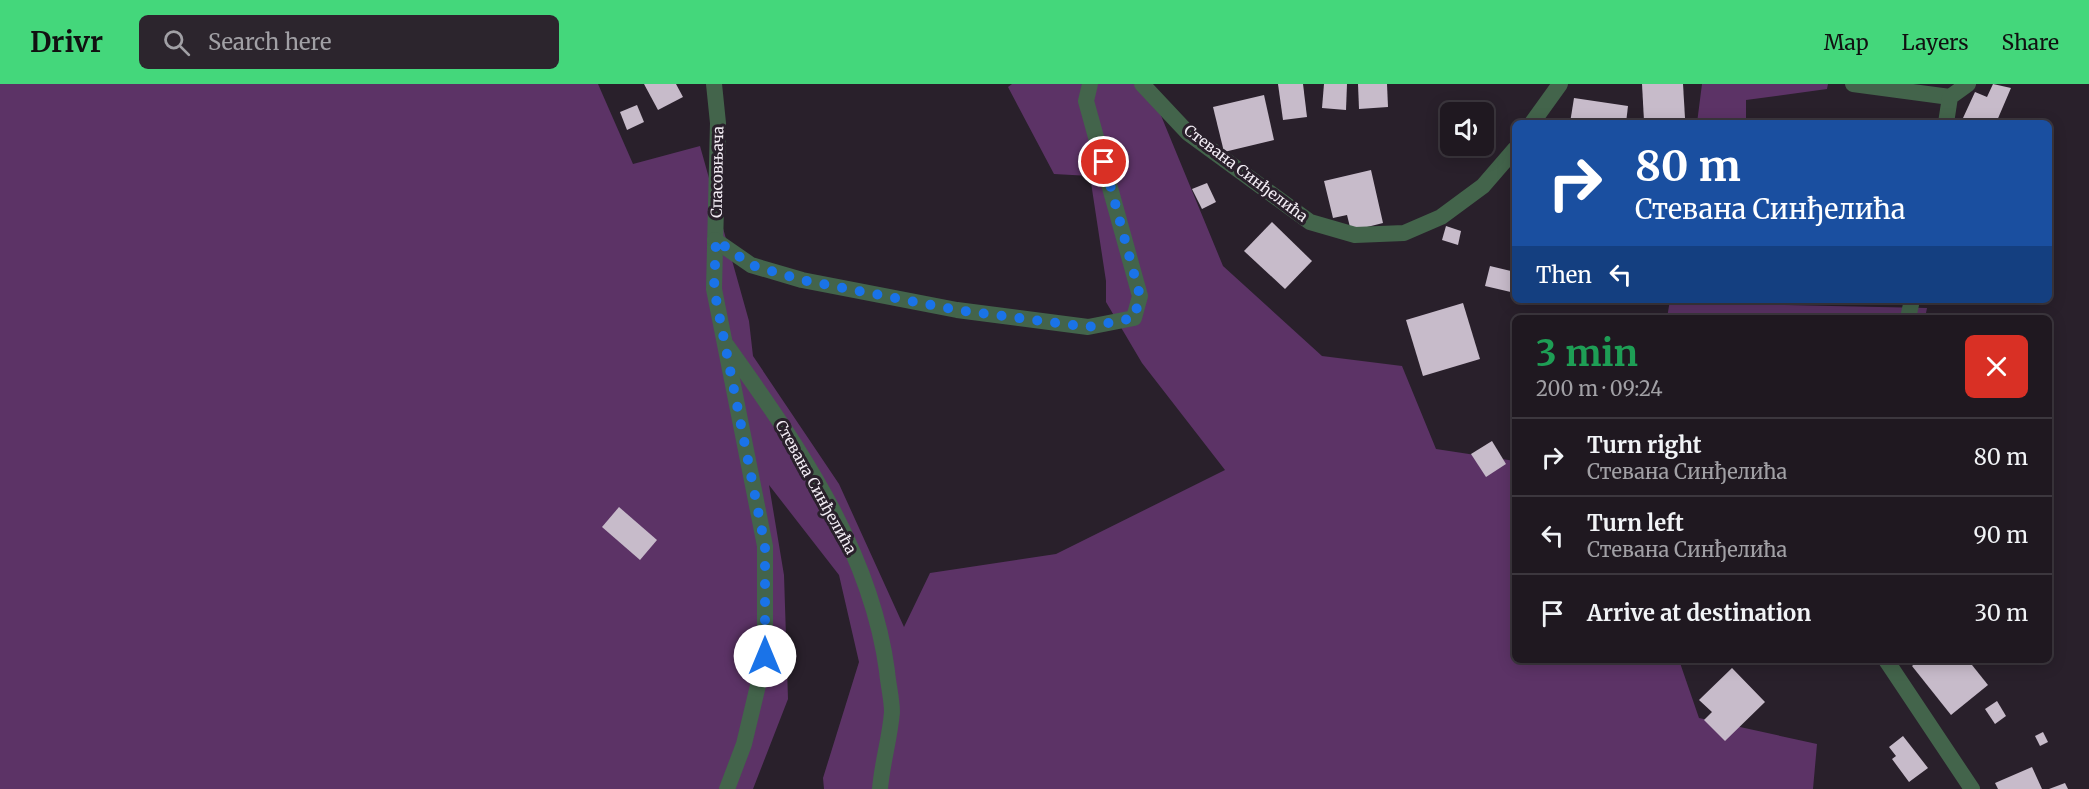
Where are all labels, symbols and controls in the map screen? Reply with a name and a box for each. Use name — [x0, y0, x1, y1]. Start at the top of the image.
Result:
search box — [139, 15, 559, 69]
text: Drivr — [30, 24, 103, 60]
icon: search — [160, 26, 193, 59]
text: Search here — [208, 28, 331, 56]
text: Map — [1824, 29, 1869, 56]
text: Layers — [1902, 29, 1969, 56]
text: Share — [2002, 29, 2059, 56]
map controls — [1440, 102, 1494, 156]
button: sound — [1440, 102, 1494, 156]
street label: Стевана Синђелића — [1180, 120, 1312, 226]
street label: Спасовњача — [707, 126, 727, 218]
pin — [1078, 136, 1129, 187]
text: 80 m — [1635, 140, 1741, 192]
icon: right — [1536, 144, 1614, 222]
icon: arrive — [1087, 145, 1120, 178]
text: Стевана Синђелића — [1635, 192, 1905, 226]
icon: left — [1604, 258, 1637, 291]
text: Then — [1536, 261, 1592, 289]
text: 3 min — [1536, 331, 1638, 376]
button: close — [1965, 335, 2028, 398]
text: 200 m · 09:24 — [1536, 376, 1663, 401]
street label: Стевана Синђелића — [771, 417, 861, 557]
text: Turn right — [1587, 431, 1701, 459]
icon: right — [1536, 441, 1569, 474]
text: 80 m — [1974, 443, 2028, 471]
text: Стевана Синђелића — [1587, 459, 1787, 484]
text: Turn left — [1587, 509, 1684, 537]
icon: left — [1536, 519, 1569, 552]
text: 90 m — [1973, 521, 2028, 549]
text: Стевана Синђелића — [1587, 537, 1787, 562]
icon: arrive — [1536, 597, 1569, 630]
text: Arrive at destination — [1587, 599, 1811, 627]
text: 30 m — [1974, 599, 2028, 627]
position arrow — [733, 624, 797, 688]

